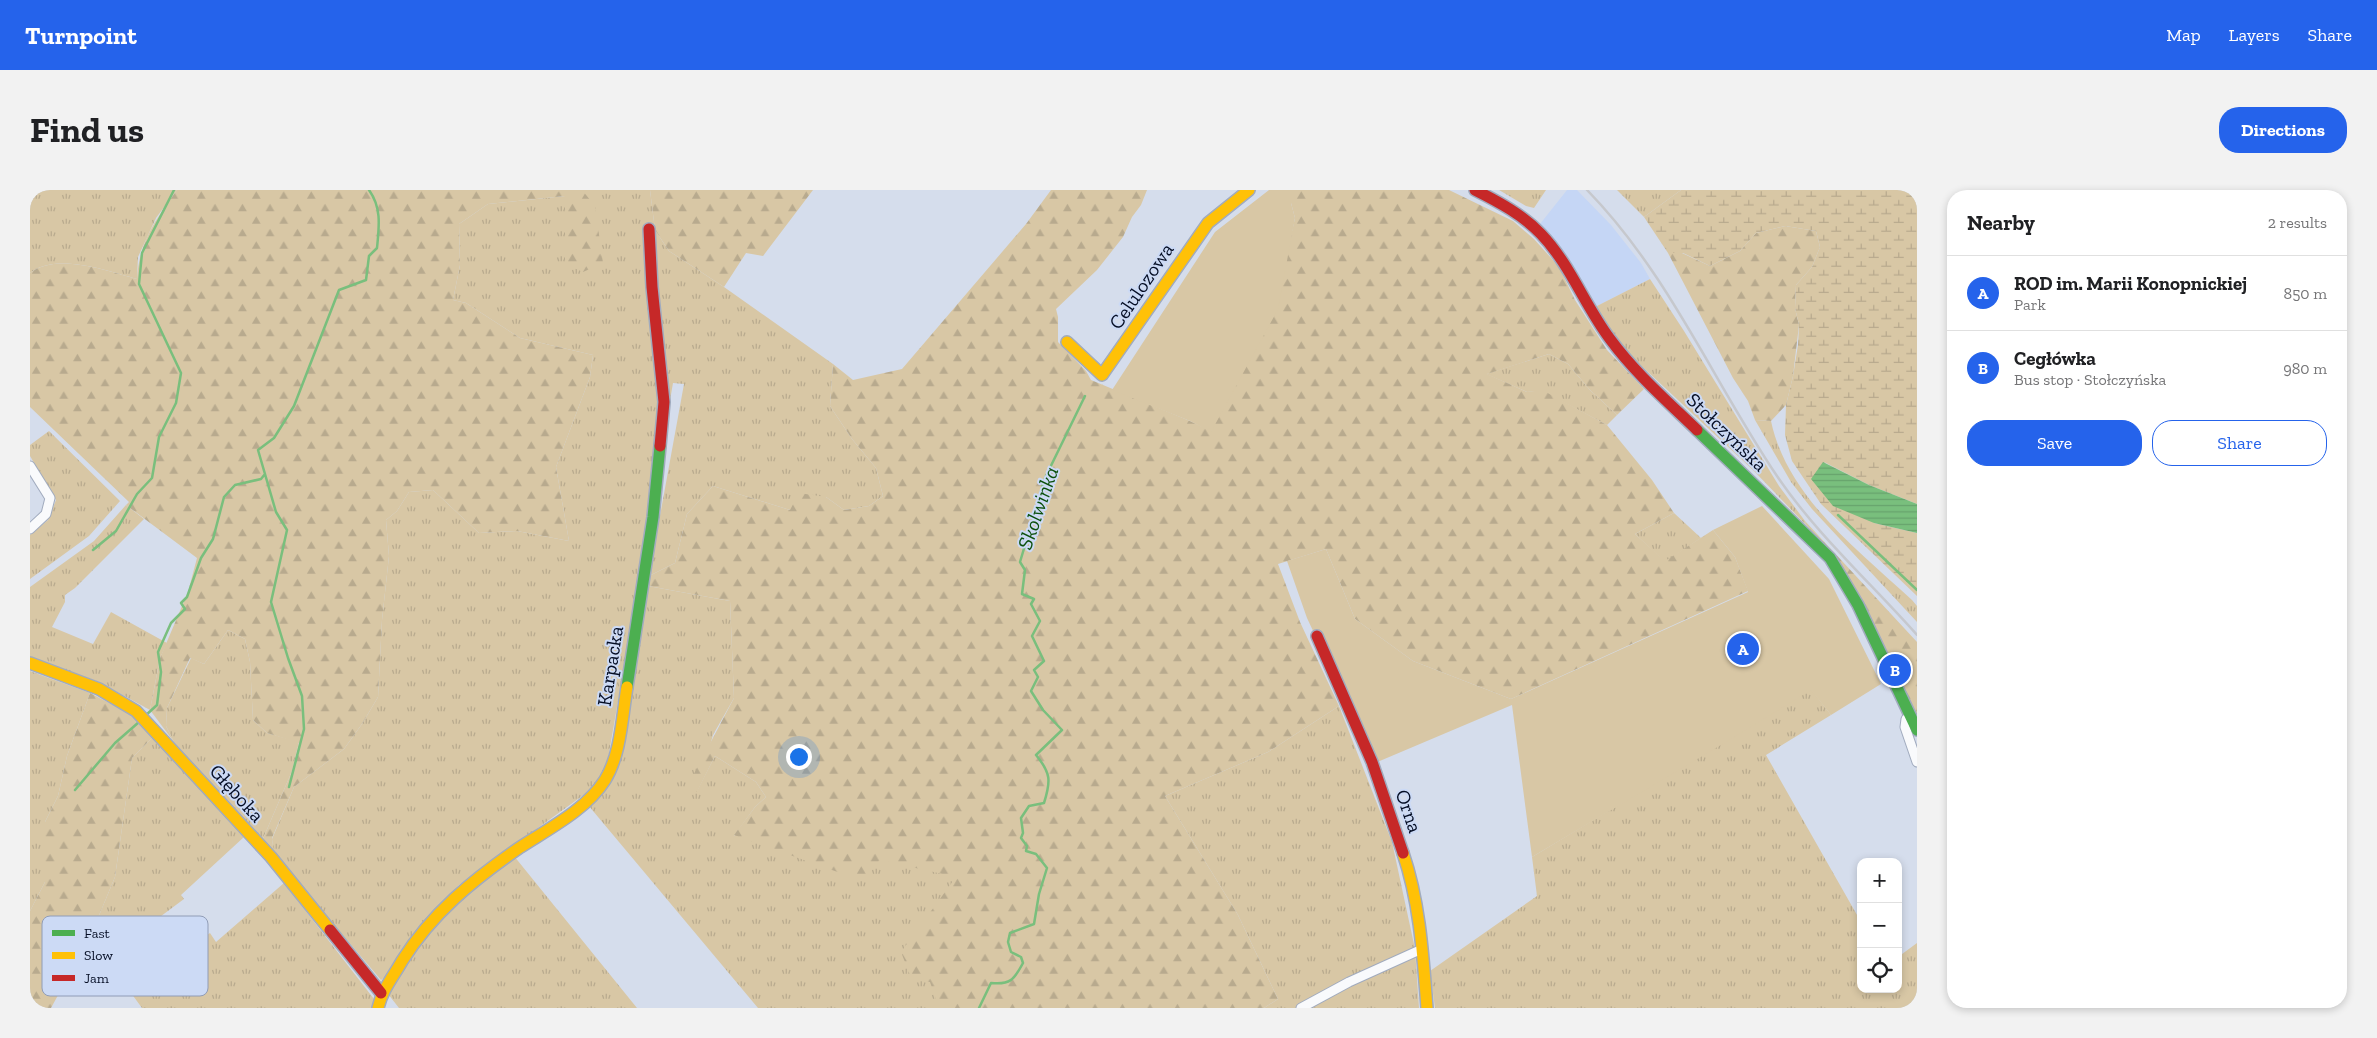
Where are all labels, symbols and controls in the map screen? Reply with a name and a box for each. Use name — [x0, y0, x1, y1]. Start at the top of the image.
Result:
text: Turnpoint — [25, 21, 137, 50]
text: Map — [2166, 24, 2201, 46]
text: Layers — [2229, 24, 2280, 46]
text: Share — [2308, 24, 2352, 46]
button: Directions — [2219, 107, 2347, 153]
text: Find us — [30, 109, 144, 151]
text: Nearby — [1967, 210, 2035, 235]
text: 2 results — [2268, 213, 2327, 232]
street label: Celulozowa — [1103, 238, 1179, 334]
text: ROD im. Marii Konopnickiej — [2014, 272, 2247, 295]
text: A — [1978, 284, 1989, 303]
text: 850 m — [2284, 284, 2327, 303]
text: Park — [2014, 295, 2046, 314]
text: Cegłówka — [2014, 347, 2096, 370]
text: B — [1978, 359, 1988, 378]
text: 980 m — [2283, 359, 2327, 378]
text: Bus stop · Stołczyńska — [2014, 370, 2166, 389]
street label: Stołczyńska — [1682, 388, 1773, 477]
button: Save — [1967, 420, 2142, 466]
button: Share — [2152, 420, 2327, 466]
water label: Skolwinka — [1012, 463, 1063, 553]
street label: Karpacka — [592, 624, 628, 708]
pin: A — [1727, 630, 1759, 668]
pin: B — [1879, 651, 1911, 689]
your location — [786, 744, 812, 770]
street label: Głęboka — [205, 759, 269, 827]
street label: Orna — [1390, 786, 1428, 836]
map controls — [1857, 858, 1902, 993]
button: + — [1857, 858, 1902, 903]
button: − — [1857, 903, 1902, 948]
legend — [42, 916, 208, 996]
text: Fast — [84, 925, 111, 942]
text: Slow — [84, 947, 113, 964]
button: locate — [1857, 948, 1902, 993]
text: Jam — [84, 970, 109, 987]

